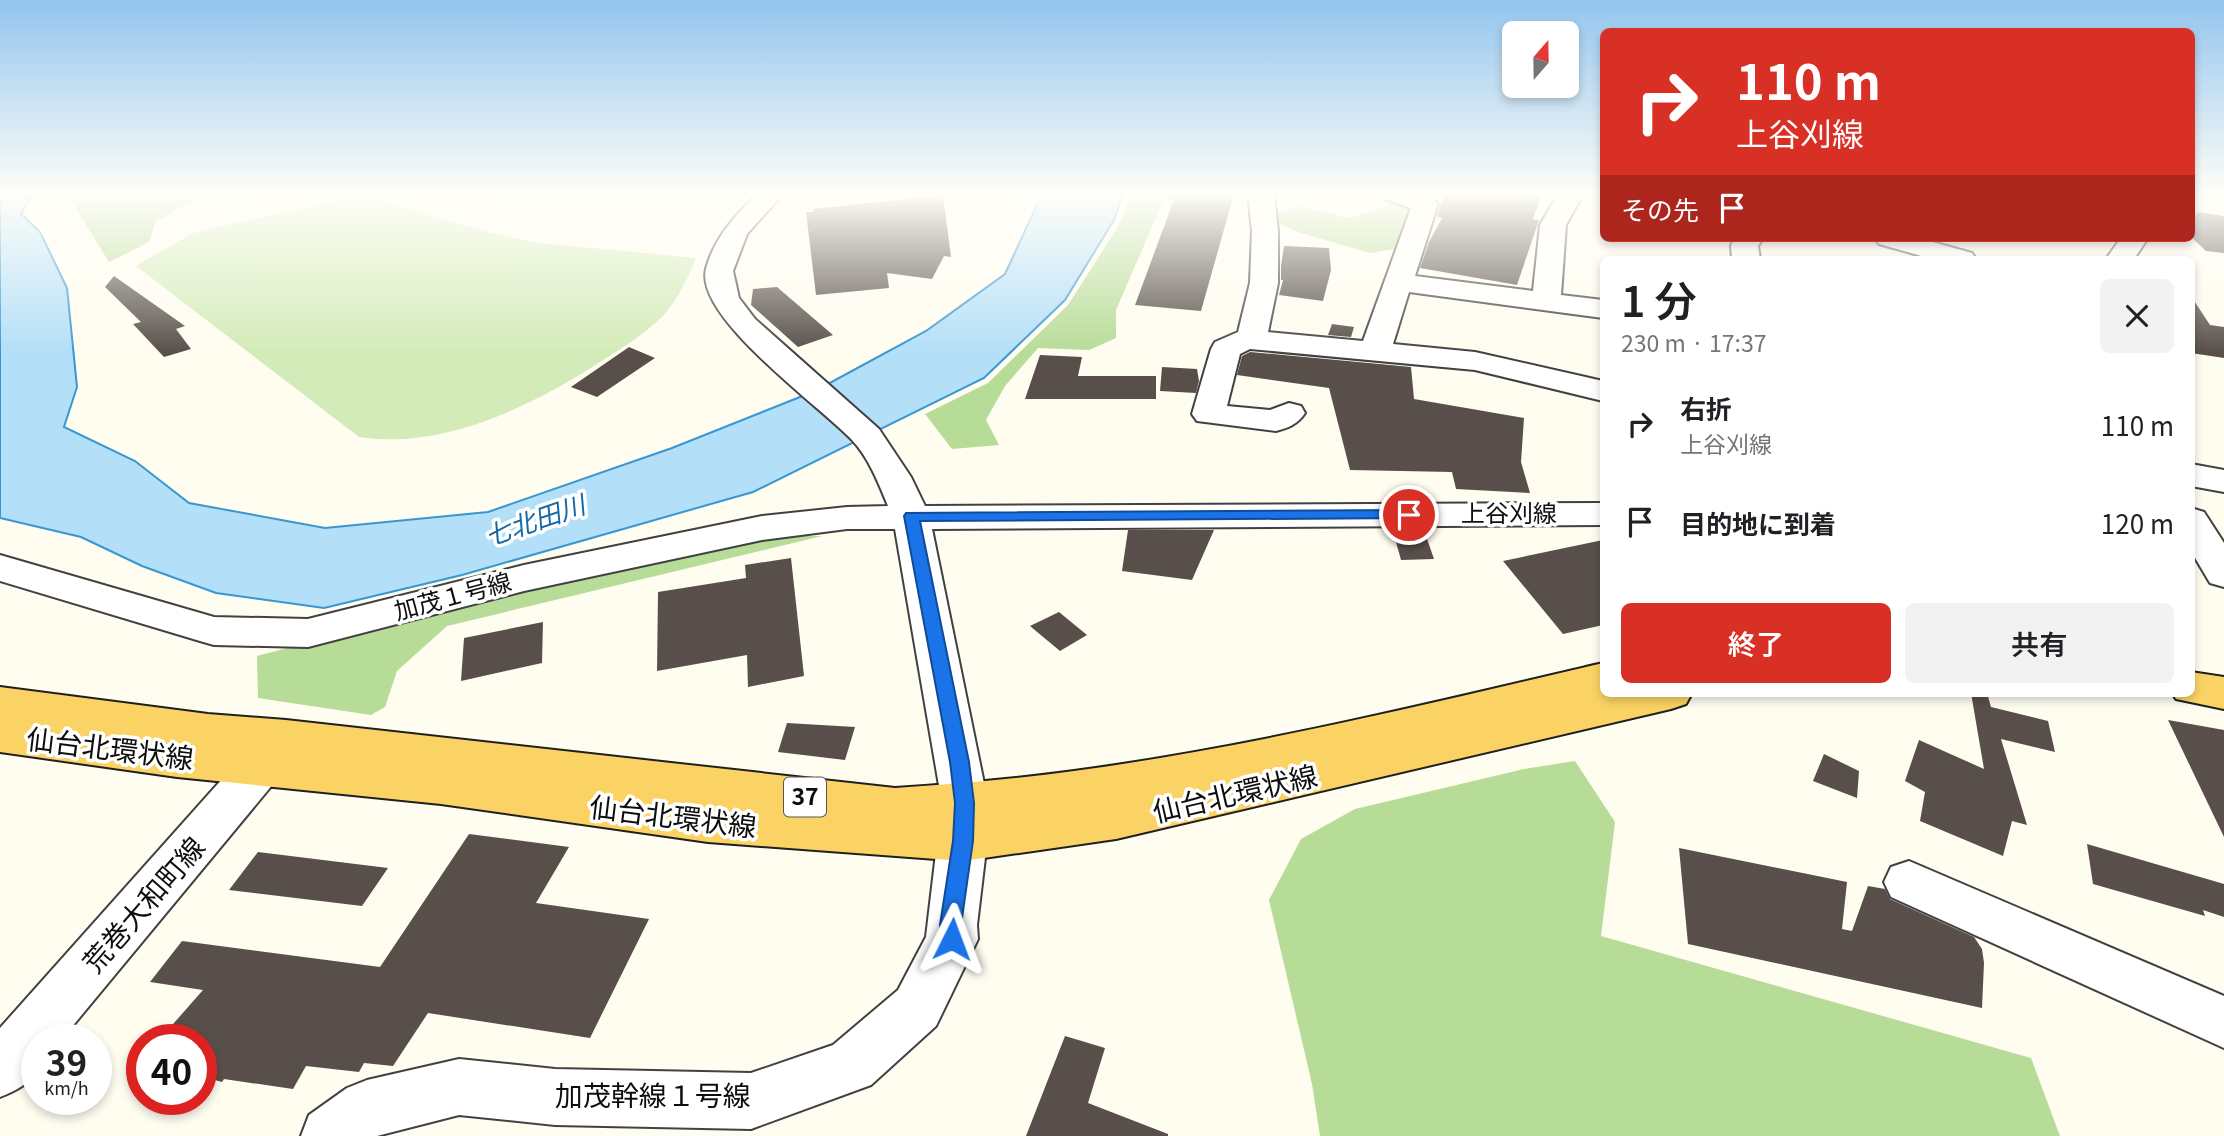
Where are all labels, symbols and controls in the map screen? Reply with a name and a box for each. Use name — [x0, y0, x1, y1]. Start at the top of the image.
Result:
north arrow — [1502, 21, 1578, 98]
map controls — [1502, 21, 1579, 98]
text: 110 m — [1736, 43, 1881, 114]
icon: right — [1621, 56, 1712, 147]
text: 上谷刈線 — [1736, 109, 1864, 155]
icon: arrive — [1713, 189, 1751, 227]
text: その先 — [1621, 190, 1699, 227]
text: 1 分 — [1621, 268, 1697, 329]
button: close — [2100, 279, 2174, 353]
text: 230 m · 17:37 — [1621, 325, 1766, 359]
text: 右折 — [1680, 389, 1732, 426]
icon: right — [1621, 405, 1659, 443]
text: 110 m — [2101, 406, 2174, 443]
text: 上谷刈線 — [1680, 426, 1772, 460]
water label: 七北田川 — [479, 483, 592, 553]
pin — [1379, 485, 1439, 545]
street label: 上谷刈線 — [1461, 494, 1557, 529]
icon: arrive — [1390, 496, 1428, 534]
icon: arrive — [1621, 503, 1659, 541]
text: 目的地に到着 — [1680, 504, 1836, 541]
text: 120 m — [2101, 504, 2174, 541]
street label: 加茂１号線 — [390, 562, 515, 627]
button: 終了 — [1621, 603, 1891, 683]
button: 共有 — [1905, 603, 2174, 683]
street label: 仙台北環状線 — [24, 717, 196, 777]
street label: 仙台北環状線 — [1148, 754, 1321, 830]
road number: 37 — [784, 778, 826, 817]
street label: 仙台北環状線 — [587, 785, 759, 845]
street label: 荒巻大和町線 — [72, 827, 213, 980]
position arrow — [915, 902, 989, 976]
speed limit sign: 40 — [126, 1024, 217, 1115]
text: 39 — [46, 1035, 87, 1086]
text: km/h — [44, 1074, 89, 1100]
street label: 加茂幹線１号線 — [555, 1074, 751, 1114]

